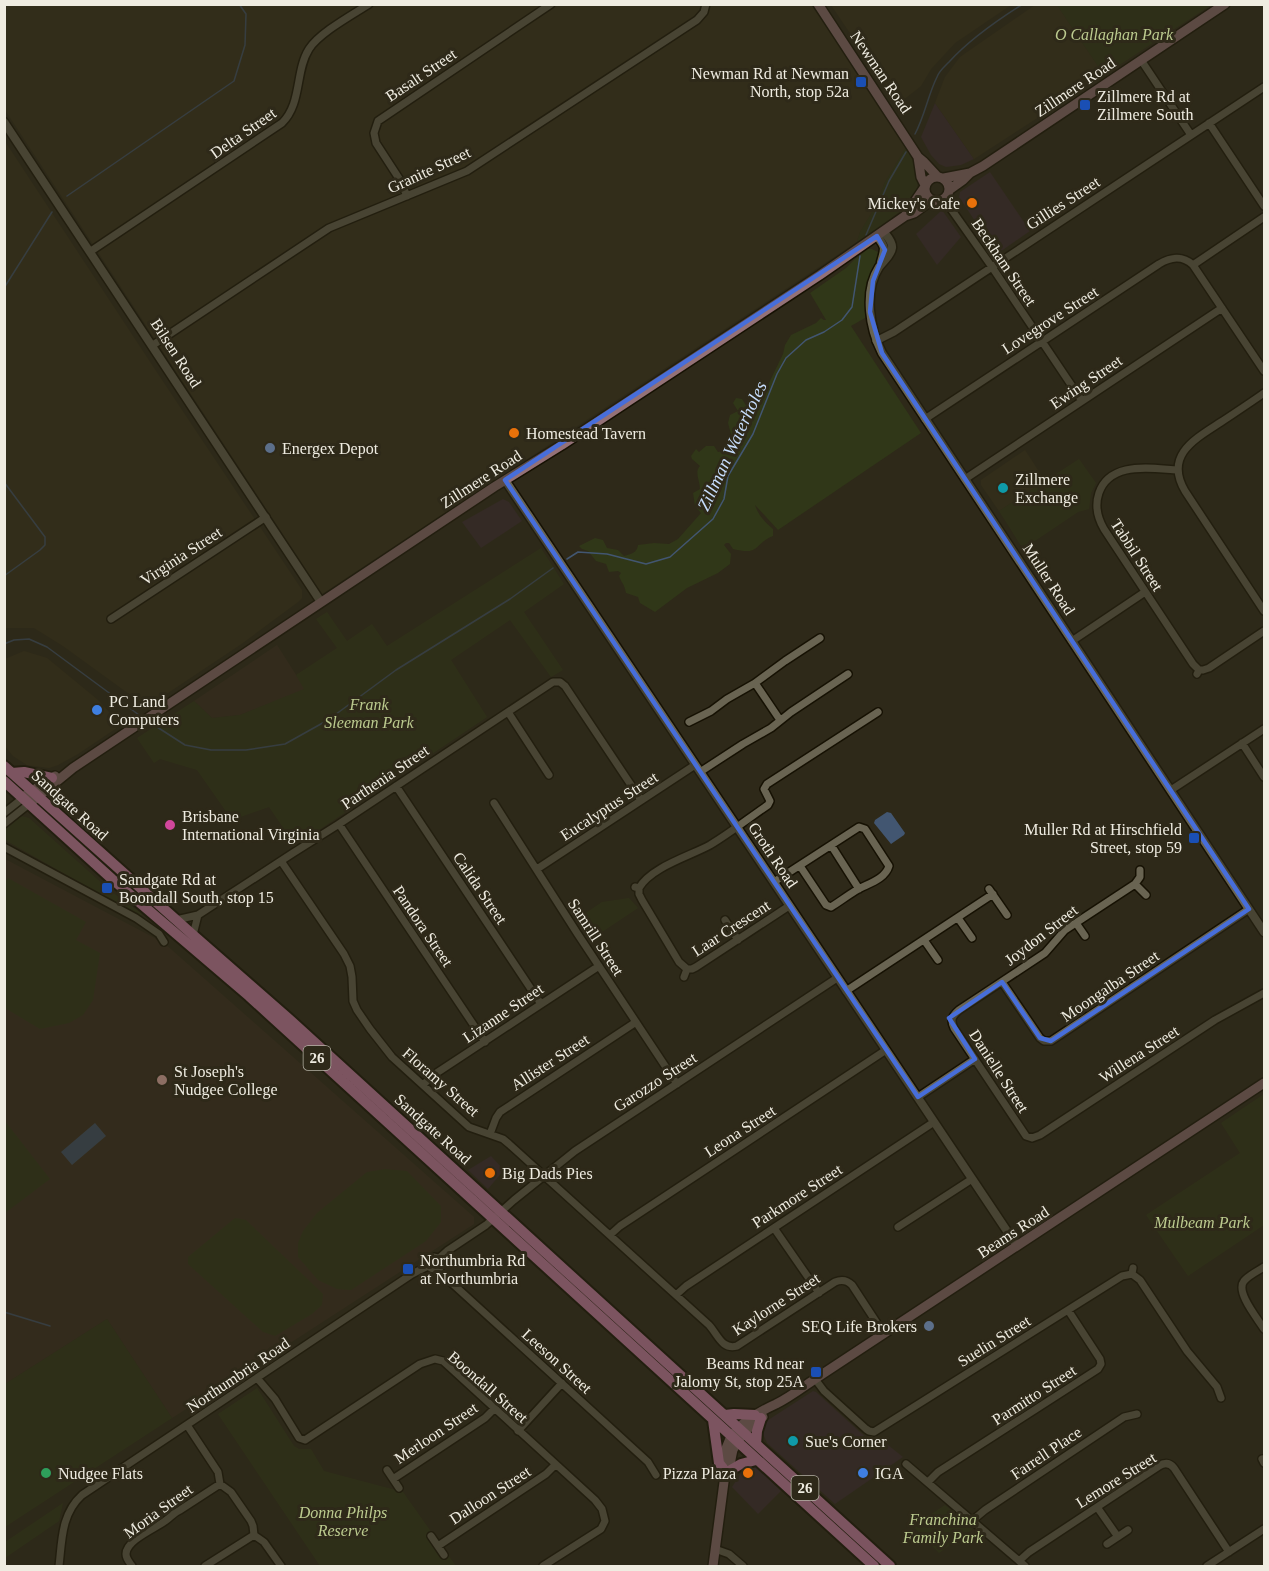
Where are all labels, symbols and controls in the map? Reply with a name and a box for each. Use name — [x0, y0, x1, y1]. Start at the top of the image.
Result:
park label: O Callaghan Park — [1055, 26, 1174, 44]
street label: Newman Road — [847, 28, 915, 116]
street label: Basalt Street — [383, 45, 460, 105]
street label: Zillmere Road — [1032, 54, 1118, 120]
place label: Newman Rd at Newman North, stop 52a — [691, 65, 849, 101]
marker: Newman Rd at Newman North, stop 52a — [854, 75, 868, 89]
place label: Zillmere Rd at Zillmere South — [1097, 88, 1193, 123]
marker: Zillmere Rd at Zillmere South — [1078, 98, 1092, 112]
street label: Delta Street — [207, 104, 279, 162]
street label: Granite Street — [385, 143, 474, 197]
street label: Gillies Street — [1023, 173, 1103, 233]
place label: Mickey's Cafe — [868, 195, 960, 213]
marker: Mickey's Cafe — [965, 196, 979, 210]
street label: Beckham Street — [969, 215, 1040, 309]
street label: Lovegrove Street — [999, 282, 1102, 358]
street label: Bilsen Road — [147, 315, 205, 391]
street label: Ewing Street — [1047, 351, 1126, 413]
water label: Zillman Waterholes — [693, 378, 771, 514]
place label: Homestead Tavern — [526, 425, 646, 442]
marker: Homestead Tavern — [507, 426, 521, 440]
place label: Energex Depot — [282, 440, 379, 458]
marker: Energex Depot — [263, 441, 277, 455]
street label: Zillmere Road — [437, 447, 525, 511]
place label: Zillmere Exchange — [1015, 471, 1078, 507]
marker: Zillmere Exchange — [996, 481, 1010, 495]
street label: Tabbil Street — [1108, 516, 1167, 594]
street label: Virginia Street — [137, 523, 226, 589]
street label: Muller Road — [1020, 540, 1078, 618]
place label: PC Land Computers — [109, 693, 179, 729]
park label: Frank Sleeman Park — [324, 696, 415, 731]
marker: PC Land Computers — [90, 703, 104, 717]
street label: Parthenia Street — [338, 741, 432, 812]
street label: Sandgate Road — [28, 766, 112, 844]
street label: Eucalyptus Street — [557, 768, 662, 845]
place label: Brisbane International Virginia — [182, 808, 320, 844]
marker: Brisbane International Virginia — [163, 818, 177, 832]
street label: Groth Road — [745, 819, 801, 891]
place label: Muller Rd at Hirschfield Street, stop 59 — [1024, 821, 1182, 857]
marker: Muller Rd at Hirschfield Street, stop 59 — [1187, 831, 1201, 845]
street label: Calida Street — [450, 849, 511, 928]
place label: Sandgate Rd at Boondall South, stop 15 — [119, 871, 274, 907]
marker: Sandgate Rd at Boondall South, stop 15 — [100, 881, 114, 895]
street label: Pandora Street — [390, 882, 457, 970]
street label: Samrill Street — [565, 895, 628, 979]
street label: Laar Crescent — [689, 896, 774, 959]
street label: Joydon Street — [1001, 901, 1082, 969]
street label: Moongalba Street — [1058, 947, 1163, 1026]
street label: Lizanne Street — [460, 980, 547, 1046]
street label: Willena Street — [1096, 1022, 1182, 1086]
street label: Danielle Street — [966, 1026, 1032, 1116]
street label: Allister Street — [508, 1030, 593, 1093]
street label: Floramy Street — [399, 1044, 483, 1121]
road number: 26 — [304, 1046, 330, 1070]
street label: Garozzo Street — [610, 1049, 700, 1115]
place label: St Joseph's Nudgee College — [174, 1063, 278, 1099]
marker: St Joseph's Nudgee College — [155, 1073, 169, 1087]
street label: Sandgate Road — [391, 1090, 475, 1168]
street label: Leona Street — [701, 1101, 779, 1160]
street label: Parkmore Street — [749, 1160, 846, 1231]
place label: Big Dads Pies — [502, 1165, 593, 1183]
marker: Big Dads Pies — [483, 1166, 497, 1180]
street label: Beams Road — [974, 1203, 1052, 1261]
park label: Mulbeam Park — [1153, 1214, 1251, 1231]
place label: Northumbria Rd at Northumbria — [420, 1252, 525, 1287]
marker: Northumbria Rd at Northumbria — [401, 1262, 415, 1276]
street label: Kaylorne Street — [729, 1269, 824, 1339]
street label: Suelin Street — [955, 1312, 1034, 1370]
place label: SEQ Life Brokers — [801, 1318, 917, 1335]
marker: SEQ Life Brokers — [922, 1319, 936, 1333]
street label: Leeson Street — [519, 1325, 596, 1397]
street label: Northumbria Road — [183, 1334, 293, 1416]
street label: Boondall Street — [445, 1348, 532, 1427]
place label: Beams Rd near Jalomy St, stop 25A — [674, 1355, 805, 1391]
street label: Parmitto Street — [989, 1361, 1080, 1428]
marker: Beams Rd near Jalomy St, stop 25A — [809, 1365, 823, 1379]
street label: Merloon Street — [391, 1399, 481, 1467]
street label: Farrell Place — [1008, 1423, 1084, 1483]
place label: Sue's Corner — [805, 1433, 887, 1450]
marker: Sue's Corner — [786, 1434, 800, 1448]
street label: Lemore Street — [1073, 1448, 1160, 1511]
street label: Dalloon Street — [446, 1462, 534, 1527]
place label: Nudgee Flats — [58, 1465, 143, 1483]
place label: Pizza Plaza — [663, 1465, 736, 1482]
place label: IGA — [875, 1465, 904, 1482]
marker: Nudgee Flats — [39, 1466, 53, 1480]
marker: Pizza Plaza — [741, 1466, 755, 1480]
marker: IGA — [856, 1466, 870, 1480]
road number: 26 — [792, 1476, 818, 1500]
street label: Moria Street — [120, 1480, 196, 1542]
park label: Donna Philps Reserve — [298, 1504, 387, 1539]
park label: Franchina Family Park — [902, 1511, 984, 1547]

